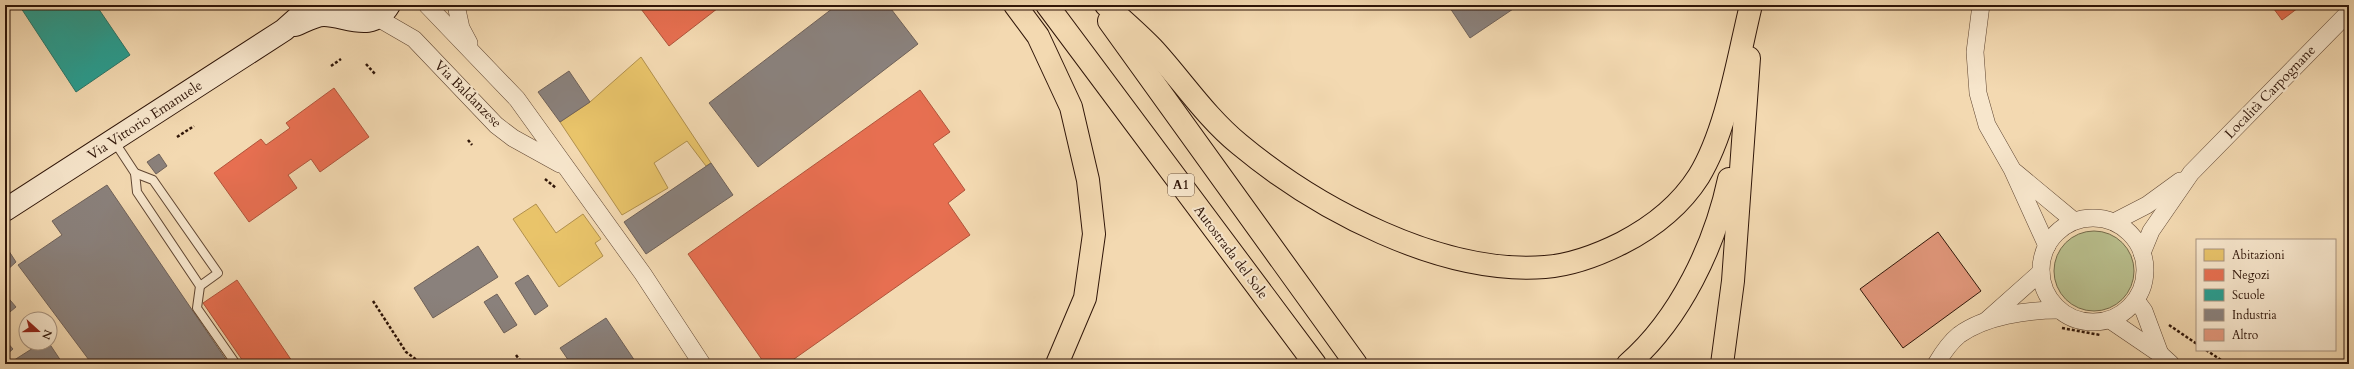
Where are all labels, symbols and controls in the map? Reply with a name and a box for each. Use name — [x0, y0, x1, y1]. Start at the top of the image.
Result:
street label: Località Carpognane — [2220, 41, 2320, 143]
street label: Via Baldanzese — [430, 56, 506, 132]
street label: Via Vittorio Emanuele — [84, 76, 206, 164]
road number: A1 — [1168, 174, 1194, 196]
street label: Autostrada del Sole — [1189, 201, 1273, 303]
legend — [2196, 239, 2336, 351]
text: Abitazioni — [2232, 247, 2285, 263]
text: Negozi — [2232, 267, 2270, 283]
text: Scuole — [2232, 287, 2265, 303]
text: Industria — [2232, 307, 2277, 323]
north arrow — [18, 311, 58, 351]
text: N — [38, 327, 56, 342]
text: Altro — [2232, 327, 2259, 343]

